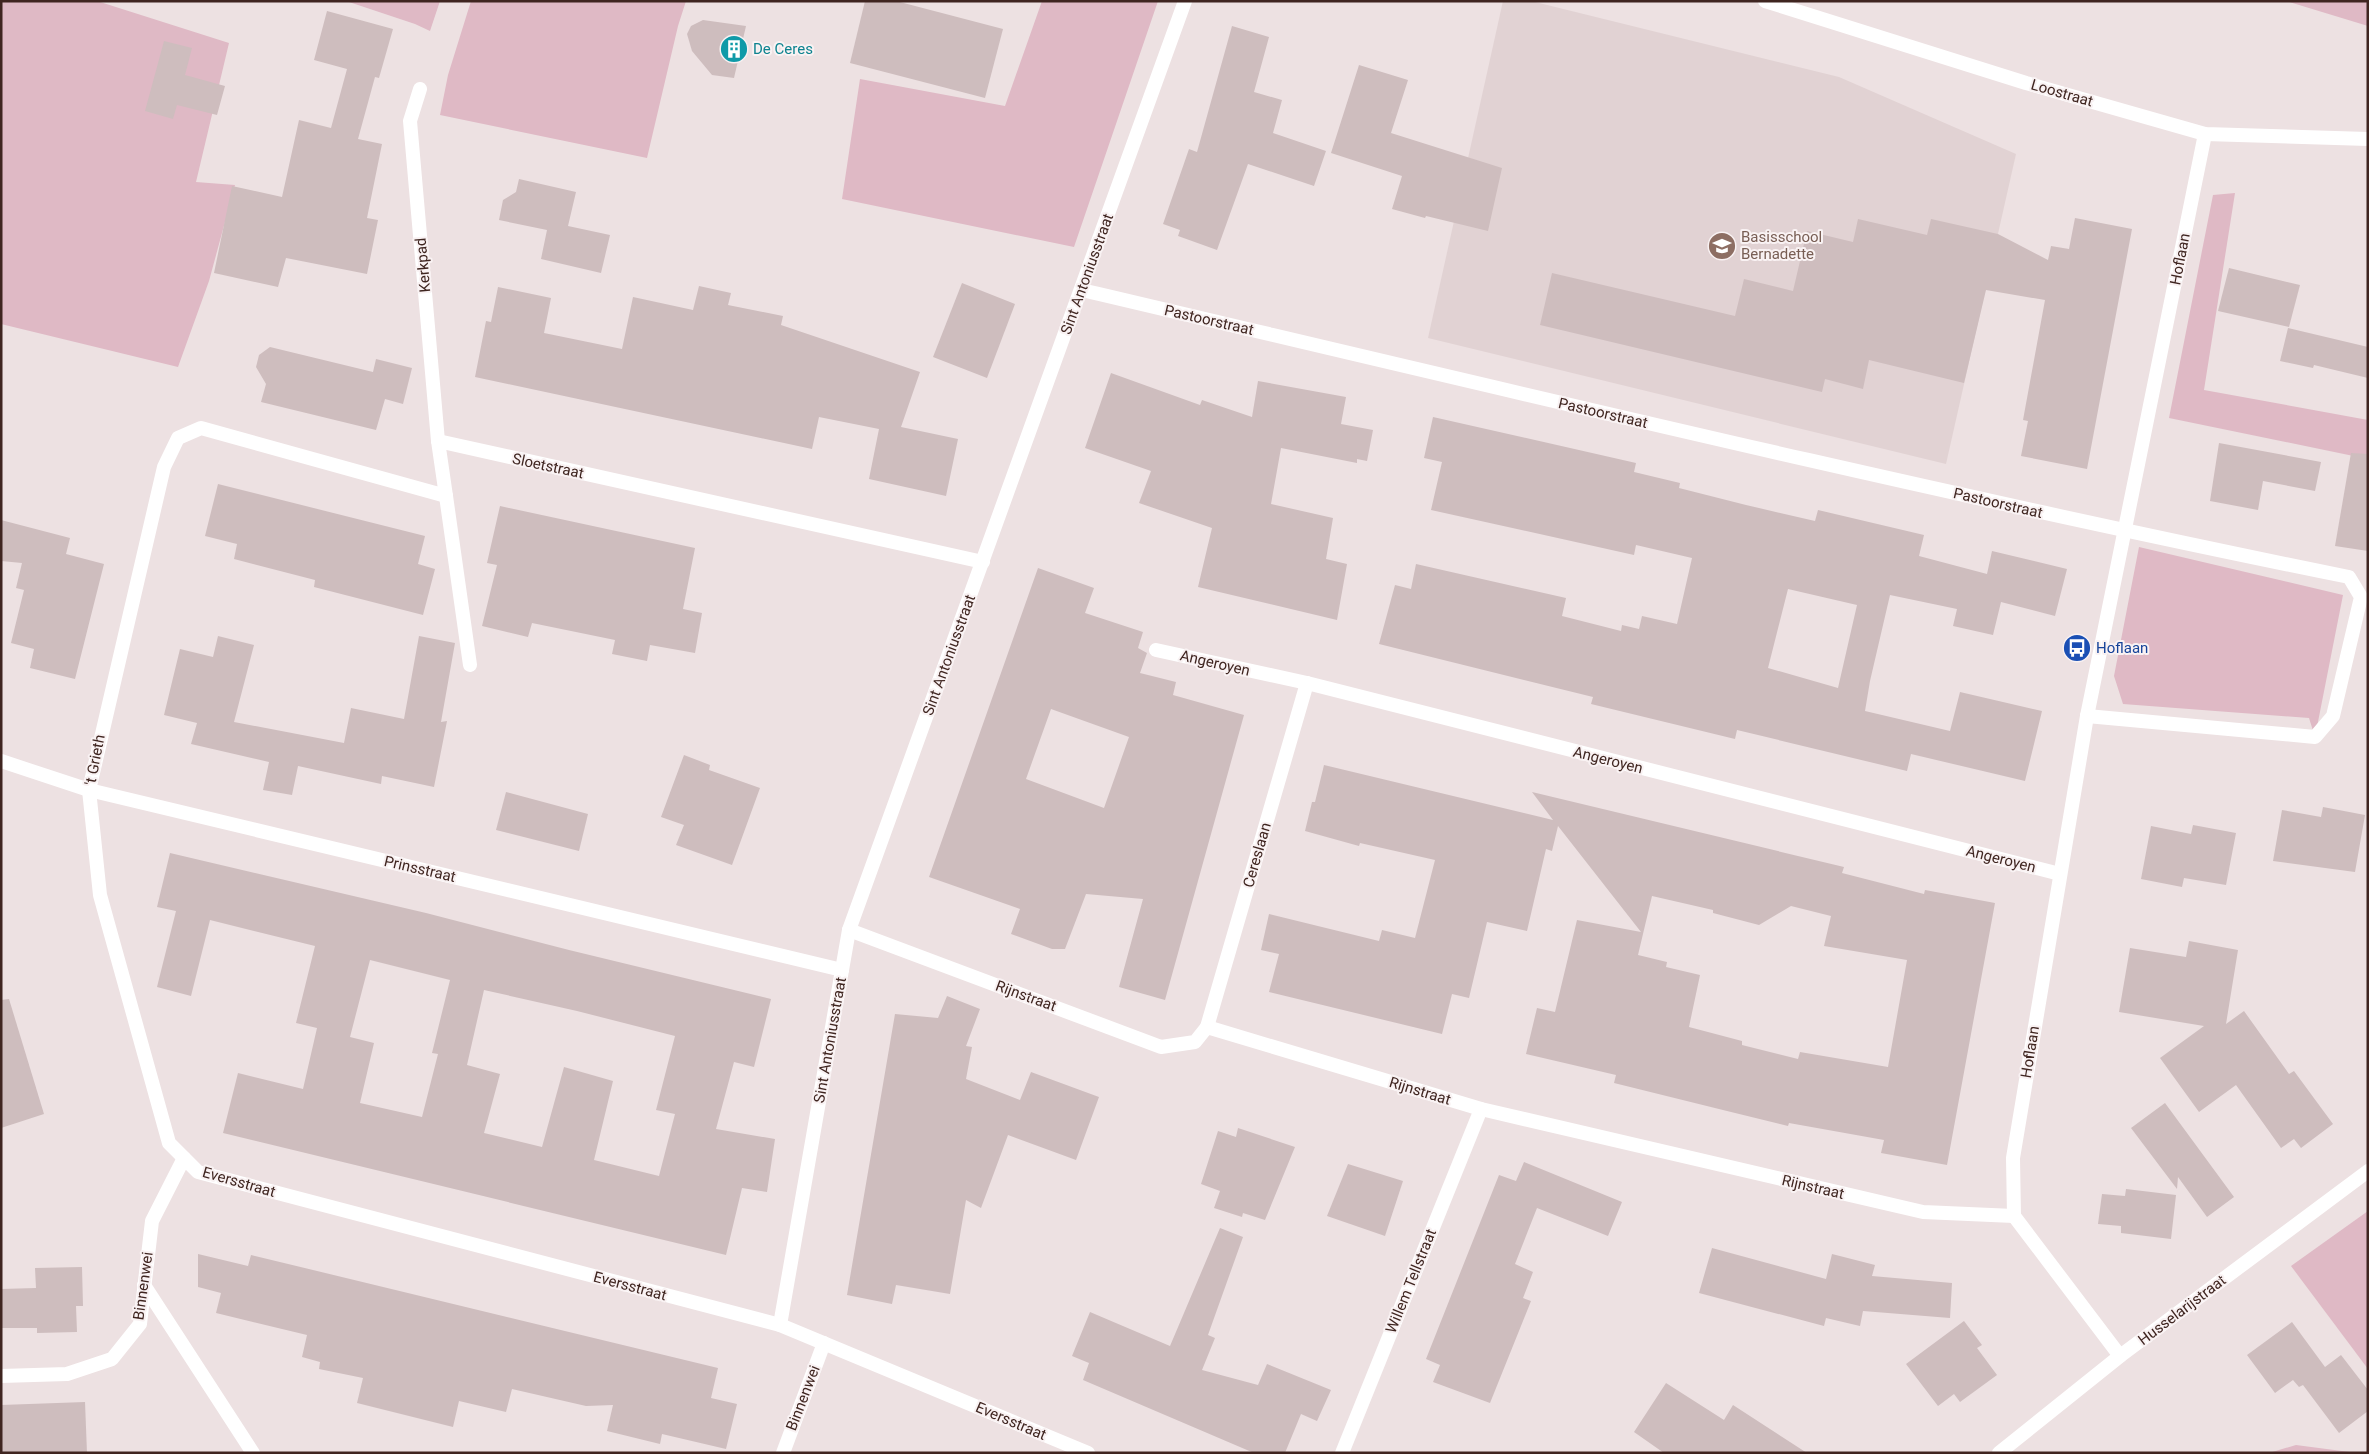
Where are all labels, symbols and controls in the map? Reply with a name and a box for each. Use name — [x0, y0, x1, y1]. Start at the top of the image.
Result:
building icon: De Ceres — [719, 34, 749, 64]
place label: De Ceres — [753, 40, 813, 58]
street label: Loostraat — [2029, 76, 2095, 110]
street label: Sint Antoniusstraat — [1057, 211, 1117, 337]
place label: Basisschool Bernadette — [1741, 228, 1822, 263]
school or university icon: Basisschool Bernadette — [1707, 231, 1737, 261]
street label: Hoflaan — [2166, 232, 2194, 286]
street label: Kerkpad — [412, 237, 434, 293]
street label: Pastoorstraat — [1163, 301, 1255, 339]
street label: Pastoorstraat — [1557, 394, 1649, 432]
street label: Sloetstraat — [511, 450, 585, 482]
street label: Pastoorstraat — [1952, 484, 2044, 522]
street label: Sint Antoniusstraat — [919, 592, 979, 718]
bus stop icon: Hoflaan — [2062, 633, 2092, 663]
place label: Hoflaan — [2096, 639, 2148, 657]
street label: Angeroyen — [1178, 646, 1252, 680]
street label: 't Grieth — [81, 733, 109, 787]
street label: Angeroyen — [1571, 743, 1645, 777]
street label: Cereslaan — [1239, 821, 1275, 889]
street label: Angeroyen — [1964, 842, 2038, 876]
street label: Prinsstraat — [382, 852, 458, 886]
street label: Sint Antoniusstraat — [810, 976, 850, 1104]
street label: Rijnstraat — [993, 977, 1059, 1015]
street label: Hoflaan — [2017, 1025, 2043, 1079]
street label: Rijnstraat — [1387, 1073, 1453, 1109]
street label: Eversstraat — [200, 1163, 278, 1201]
street label: Rijnstraat — [1780, 1171, 1846, 1203]
street label: Willem Tellstraat — [1382, 1226, 1440, 1336]
street label: Binnenwei — [129, 1251, 157, 1321]
street label: Eversstraat — [591, 1268, 669, 1304]
street label: Husselarijstraat — [2135, 1271, 2229, 1349]
street label: Binnenwei — [782, 1363, 824, 1433]
street label: Eversstraat — [973, 1398, 1049, 1444]

